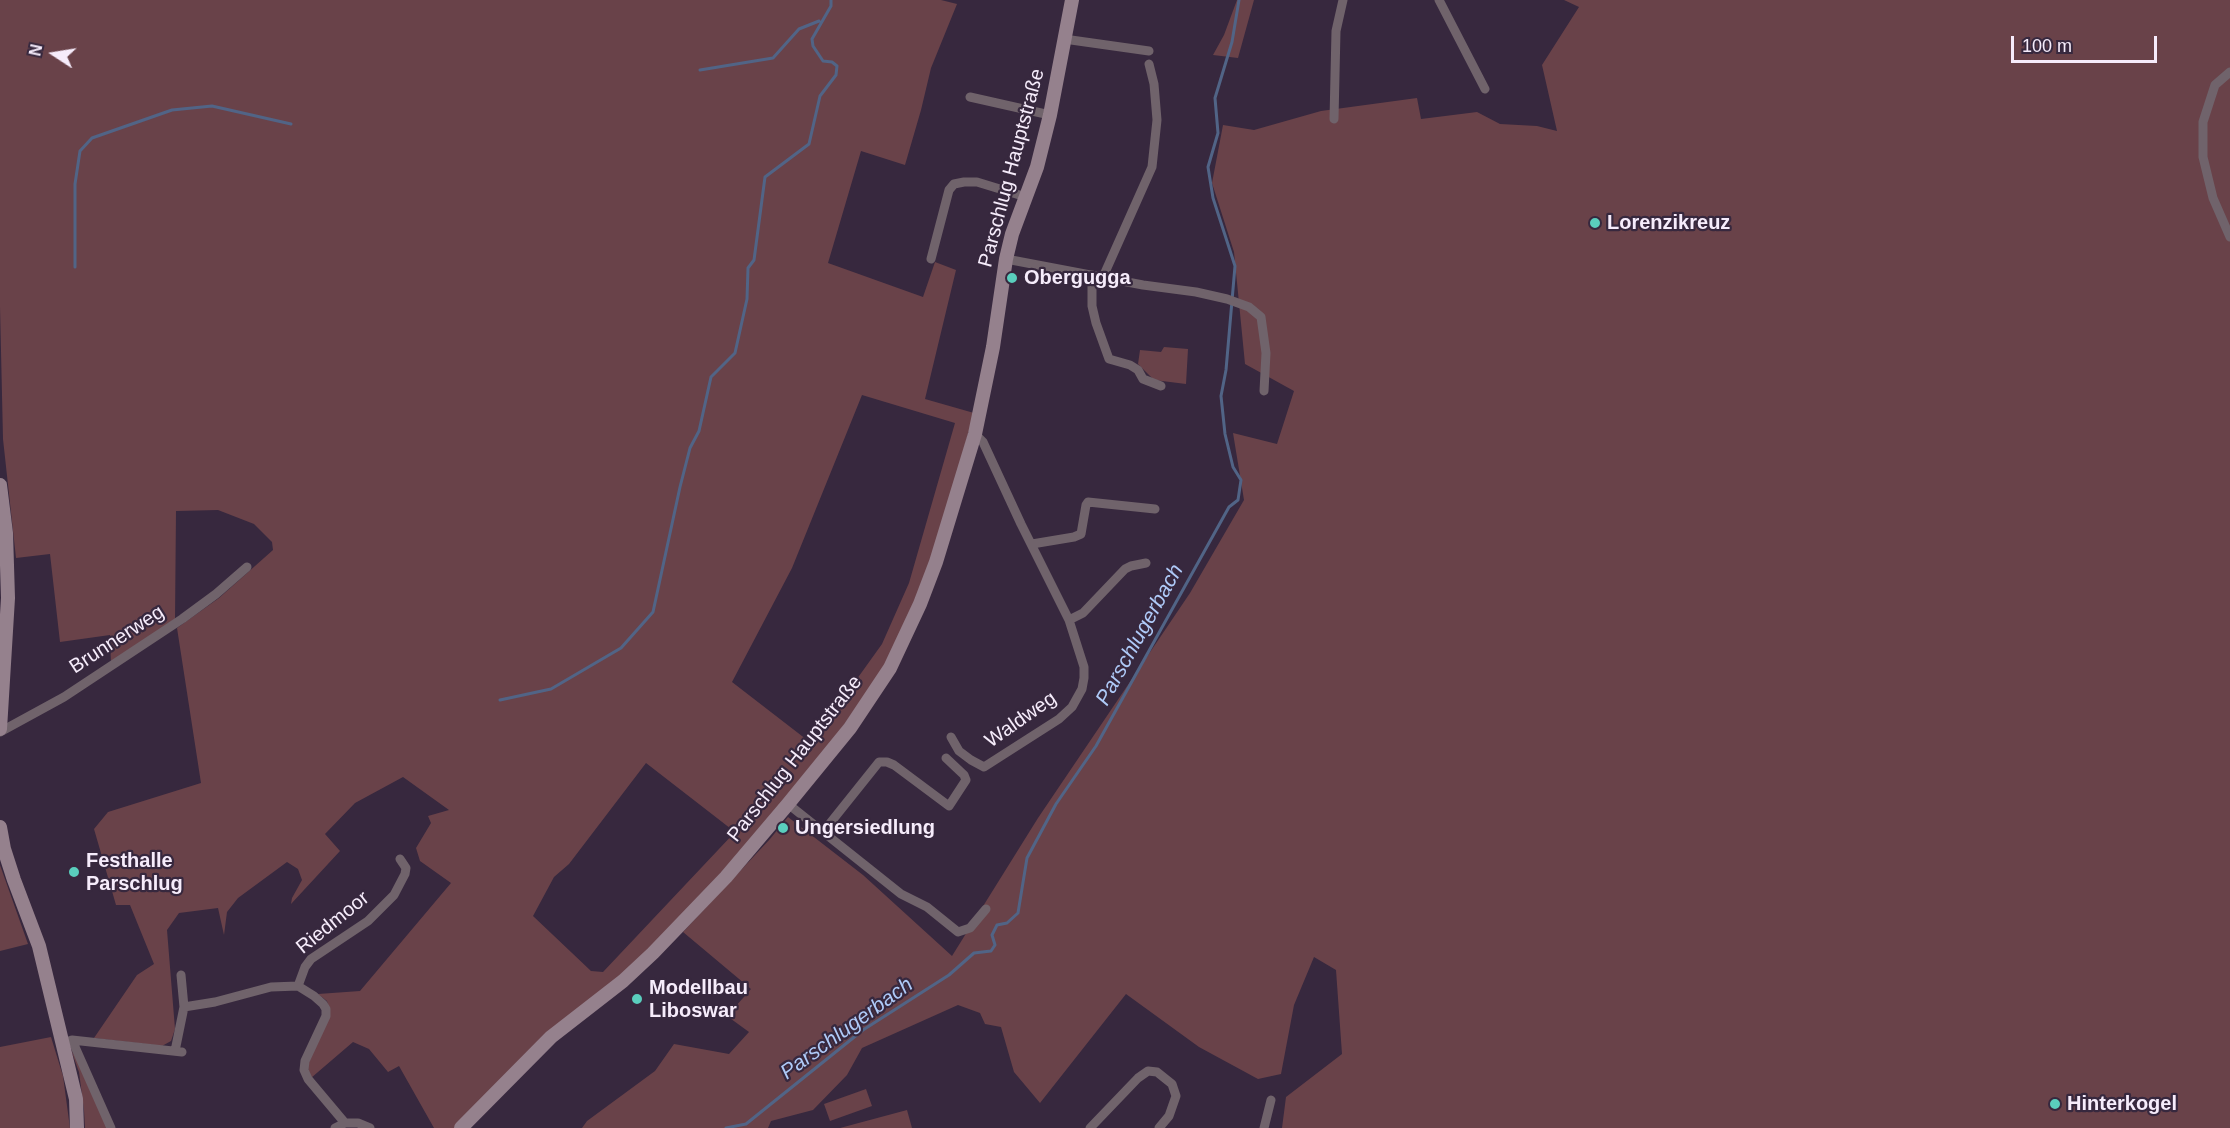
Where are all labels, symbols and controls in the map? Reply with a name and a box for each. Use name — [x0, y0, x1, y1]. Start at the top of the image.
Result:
north arrow — [24, 24, 84, 84]
scale bar — [2014, 24, 2160, 62]
text: 100 m — [2022, 36, 2072, 56]
text: N — [26, 43, 45, 58]
street label: Parschlug Hauptstraße — [974, 66, 1050, 270]
place label: Lorenzikreuz — [1607, 211, 1730, 235]
marker: Lorenzikreuz — [1588, 216, 1602, 230]
place label: Obergugga — [1024, 266, 1131, 290]
marker: Obergugga — [1005, 271, 1019, 285]
water label: Parschlugerbach — [1091, 560, 1189, 710]
street label: Brunnerweg — [65, 601, 169, 679]
street label: Parschlug Hauptstraße — [723, 671, 867, 847]
street label: Waldweg — [981, 687, 1061, 753]
place label: Ungersiedlung — [795, 816, 935, 840]
marker: Ungersiedlung — [776, 821, 790, 835]
place label: Festhalle Parschlug — [86, 849, 183, 896]
marker: Festhalle Parschlug — [67, 865, 81, 879]
street label: Riedmoor — [292, 886, 374, 960]
water label: Parschlugerbach — [776, 972, 918, 1086]
place label: Modellbau Liboswar — [649, 976, 748, 1023]
marker: Modellbau Liboswar — [630, 992, 644, 1006]
place label: Hinterkogel — [2067, 1092, 2177, 1116]
marker: Hinterkogel — [2048, 1097, 2062, 1111]

